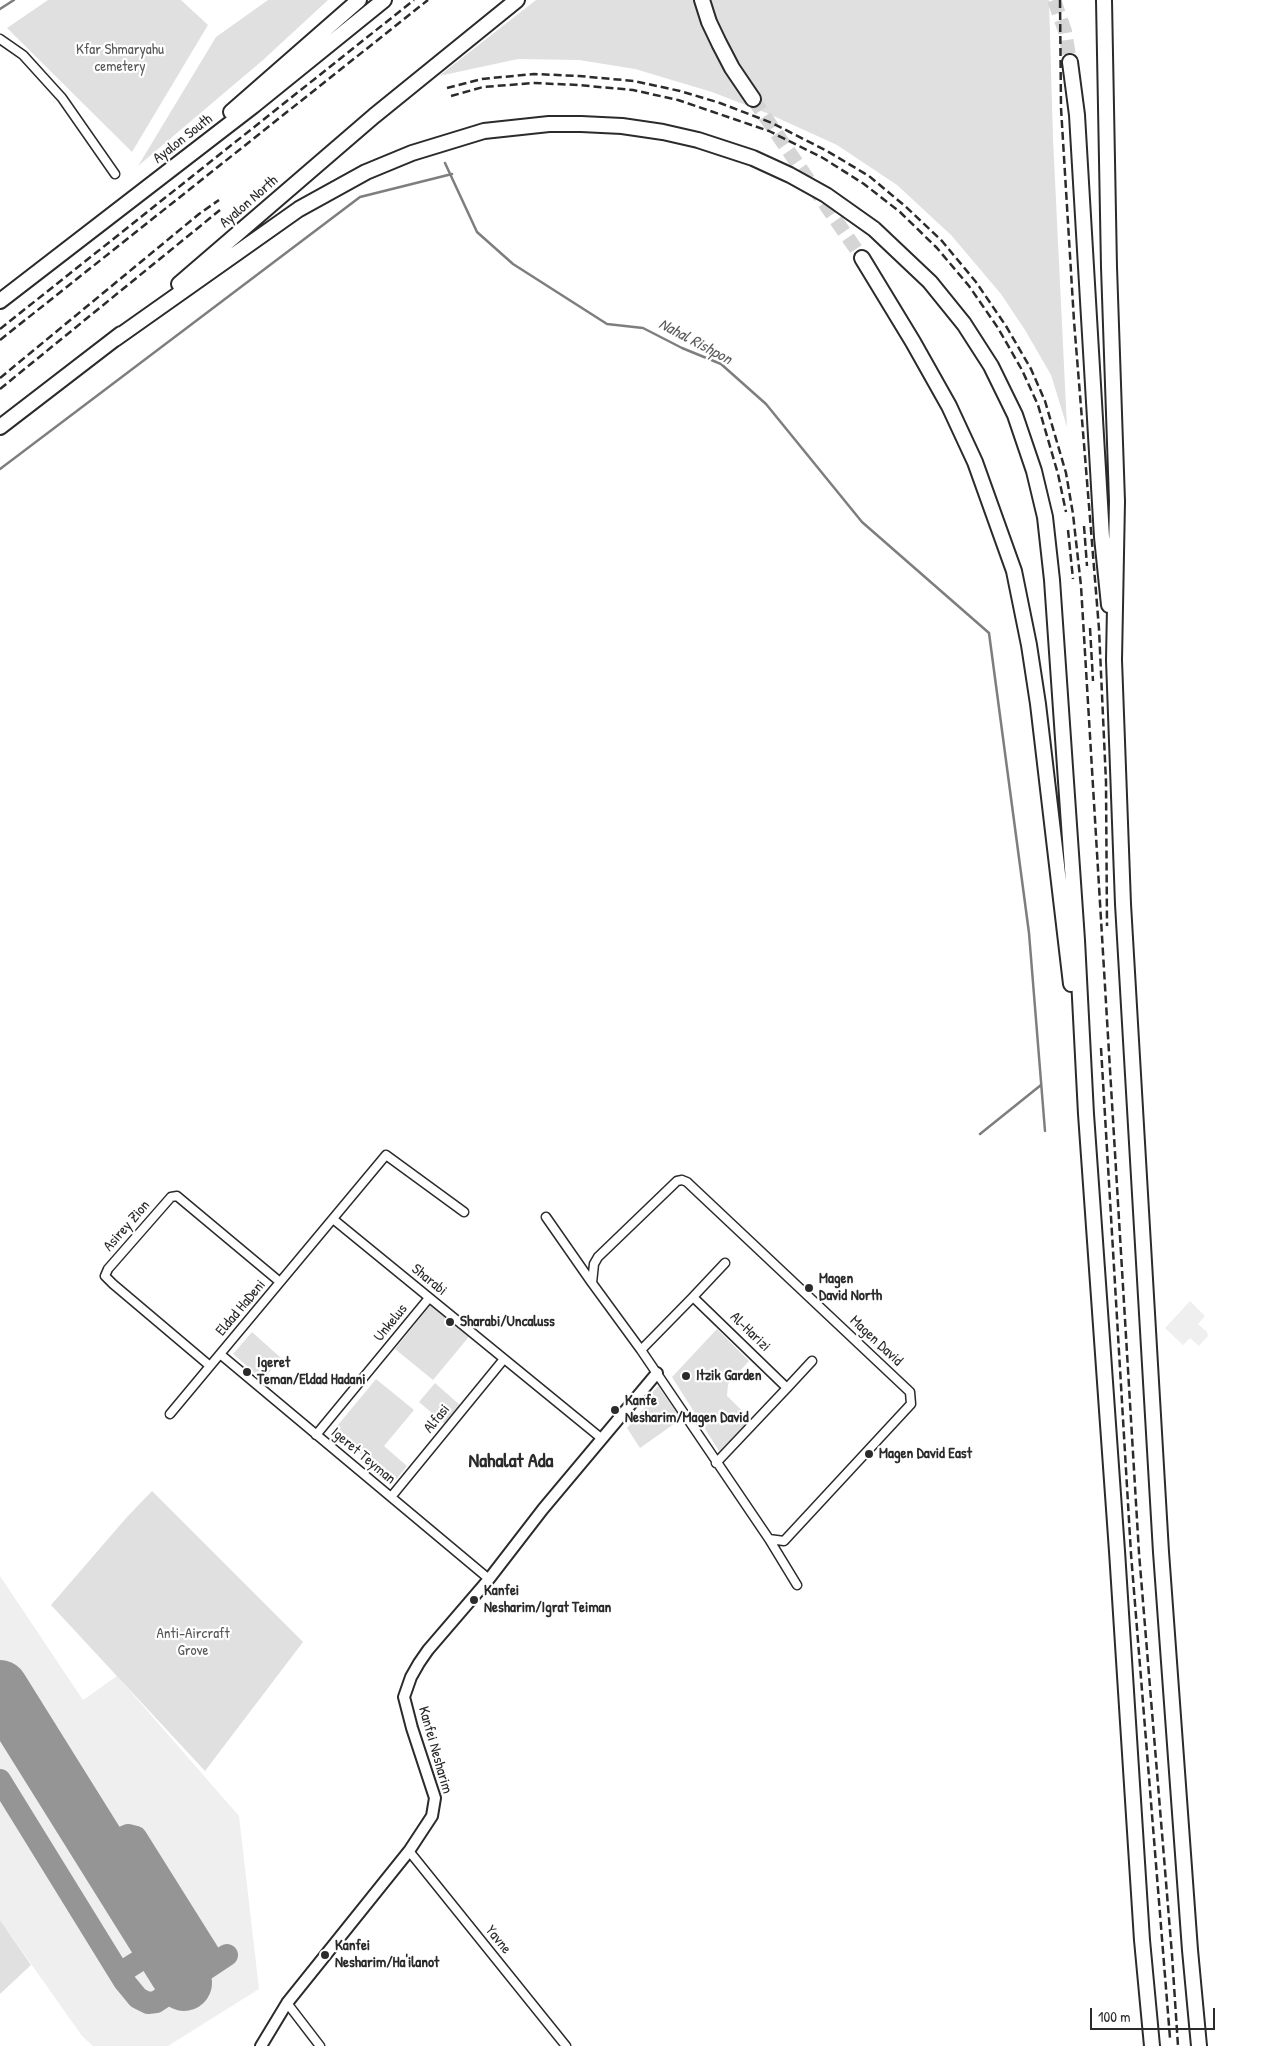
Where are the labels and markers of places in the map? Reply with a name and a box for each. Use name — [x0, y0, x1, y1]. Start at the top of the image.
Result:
place label: Magen David North — [819, 1270, 882, 1305]
marker: Magen David North — [803, 1282, 815, 1294]
place label: Sharabi/Uncaluss — [460, 1313, 555, 1331]
marker: Sharabi/Uncaluss — [444, 1316, 456, 1328]
place label: Igeret Teman/Eldad Hadani — [257, 1354, 366, 1389]
marker: Igeret Teman/Eldad Hadani — [241, 1366, 253, 1378]
place label: Itzik Garden — [696, 1367, 762, 1385]
marker: Itzik Garden — [680, 1370, 692, 1382]
place label: Kanfe Nesharim/Magen David — [625, 1392, 748, 1427]
marker: Kanfe Nesharim/Magen David — [609, 1404, 621, 1416]
place label: Magen David East — [879, 1445, 972, 1463]
marker: Magen David East — [863, 1448, 875, 1460]
place label: Kanfei Nesharim/Igrat Teiman — [484, 1582, 611, 1617]
marker: Kanfei Nesharim/Igrat Teiman — [468, 1594, 480, 1606]
place label: Kanfei Nesharim/Ha'ilanot — [335, 1937, 439, 1972]
marker: Kanfei Nesharim/Ha'ilanot — [319, 1949, 331, 1961]

